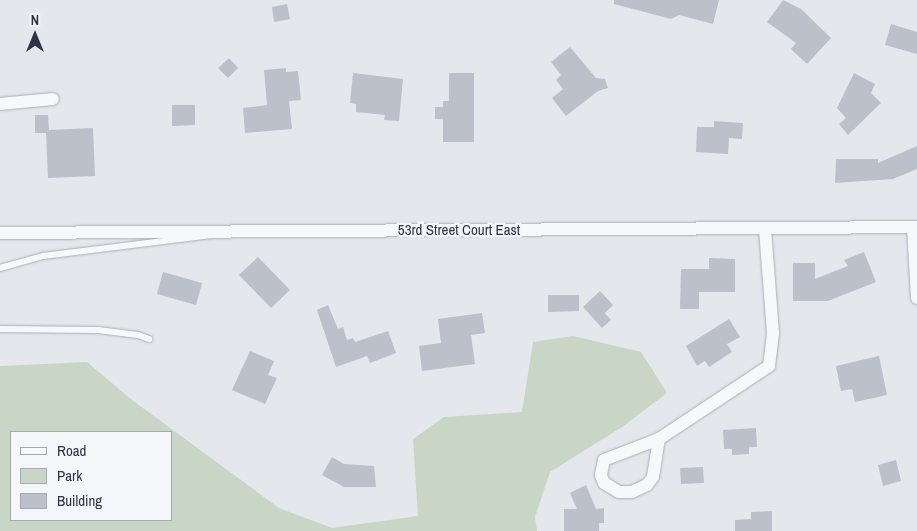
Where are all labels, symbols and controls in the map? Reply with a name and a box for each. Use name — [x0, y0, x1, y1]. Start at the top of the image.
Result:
north arrow — [10, 10, 60, 60]
text: N — [31, 11, 39, 29]
street label: 53rd Street Court East — [398, 221, 520, 239]
legend — [10, 431, 172, 521]
text: Road — [57, 440, 86, 461]
text: Park — [57, 465, 82, 486]
text: Building — [57, 490, 102, 511]

